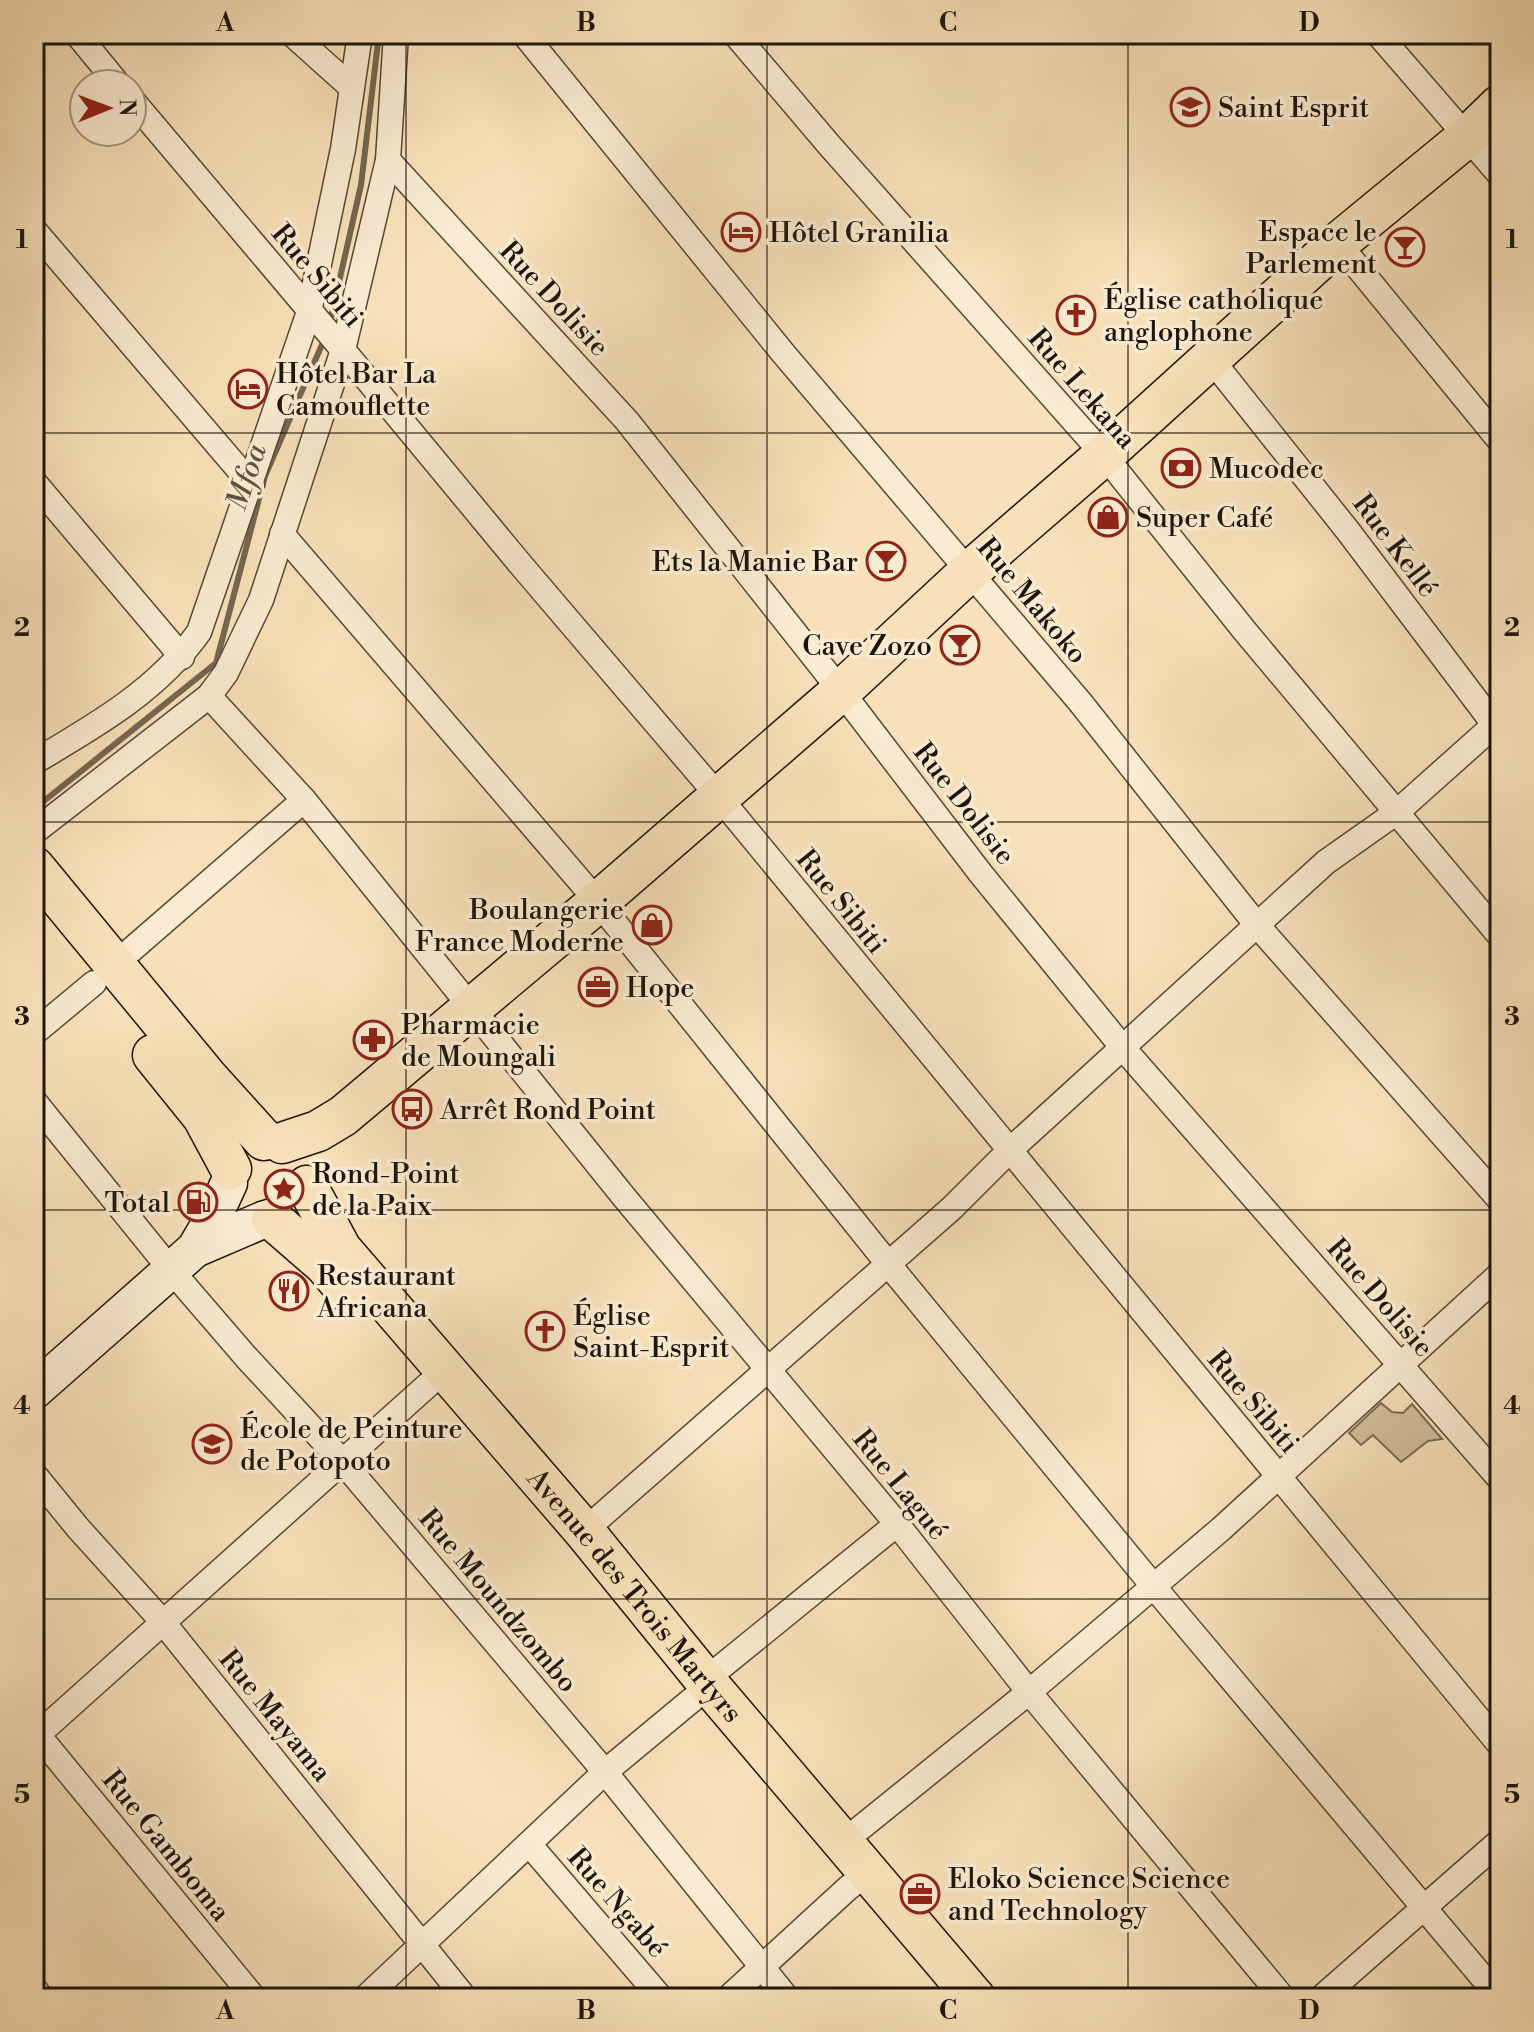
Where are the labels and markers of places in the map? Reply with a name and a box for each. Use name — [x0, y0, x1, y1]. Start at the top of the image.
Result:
school or university icon: Saint Esprit — [1169, 86, 1211, 128]
place label: Saint Esprit — [1218, 91, 1369, 126]
hotel icon: Hôtel Granilia — [720, 211, 762, 253]
place label: Espace le Parlement — [1246, 215, 1377, 282]
place label: Hôtel Granilia — [769, 216, 950, 251]
bar icon: Espace le Parlement — [1384, 226, 1426, 268]
place label: Église catholique anglophone — [1104, 281, 1323, 350]
church icon: Église catholique anglophone — [1055, 294, 1097, 336]
place label: Hôtel Bar La Camouflette — [276, 357, 437, 424]
hotel icon: Hôtel Bar La Camouflette — [227, 368, 269, 410]
bank icon: Mucodec — [1160, 447, 1202, 489]
place label: Mucodec — [1209, 452, 1324, 487]
shop icon: Super Café — [1087, 496, 1129, 538]
place label: Super Café — [1136, 501, 1273, 536]
bar icon: Ets la Manie Bar — [865, 540, 907, 582]
place label: Ets la Manie Bar — [652, 545, 858, 580]
bar icon: Cave Zozo — [939, 624, 981, 666]
place label: Cave Zozo — [802, 629, 932, 664]
place label: Boulangerie France Moderne — [415, 893, 624, 960]
shop icon: Boulangerie France Moderne — [631, 904, 673, 946]
office icon: Hope — [577, 966, 619, 1008]
place label: Hope — [626, 971, 695, 1006]
place label: Pharmacie de Moungali — [401, 1008, 556, 1075]
pharmacy icon: Pharmacie de Moungali — [352, 1019, 394, 1061]
bus stop icon: Arrêt Rond Point — [391, 1088, 433, 1130]
place label: Arrêt Rond Point — [439, 1093, 656, 1128]
place label: Rond-Point de la Paix — [312, 1157, 459, 1224]
place icon: Rond-Point de la Paix — [263, 1168, 305, 1210]
fuel station icon: Total — [177, 1181, 219, 1223]
place label: Total — [105, 1186, 170, 1221]
place label: Restaurant Africana — [316, 1259, 456, 1326]
restaurant icon: Restaurant Africana — [268, 1270, 310, 1312]
place label: Église Saint-Esprit — [573, 1297, 729, 1366]
church icon: Église Saint-Esprit — [524, 1310, 566, 1352]
place label: École de Peinture de Potopoto — [240, 1410, 463, 1479]
school or university icon: École de Peinture de Potopoto — [191, 1423, 233, 1465]
place label: Eloko Science Science and Technology — [948, 1862, 1230, 1929]
office icon: Eloko Science Science and Technology — [899, 1873, 941, 1915]

